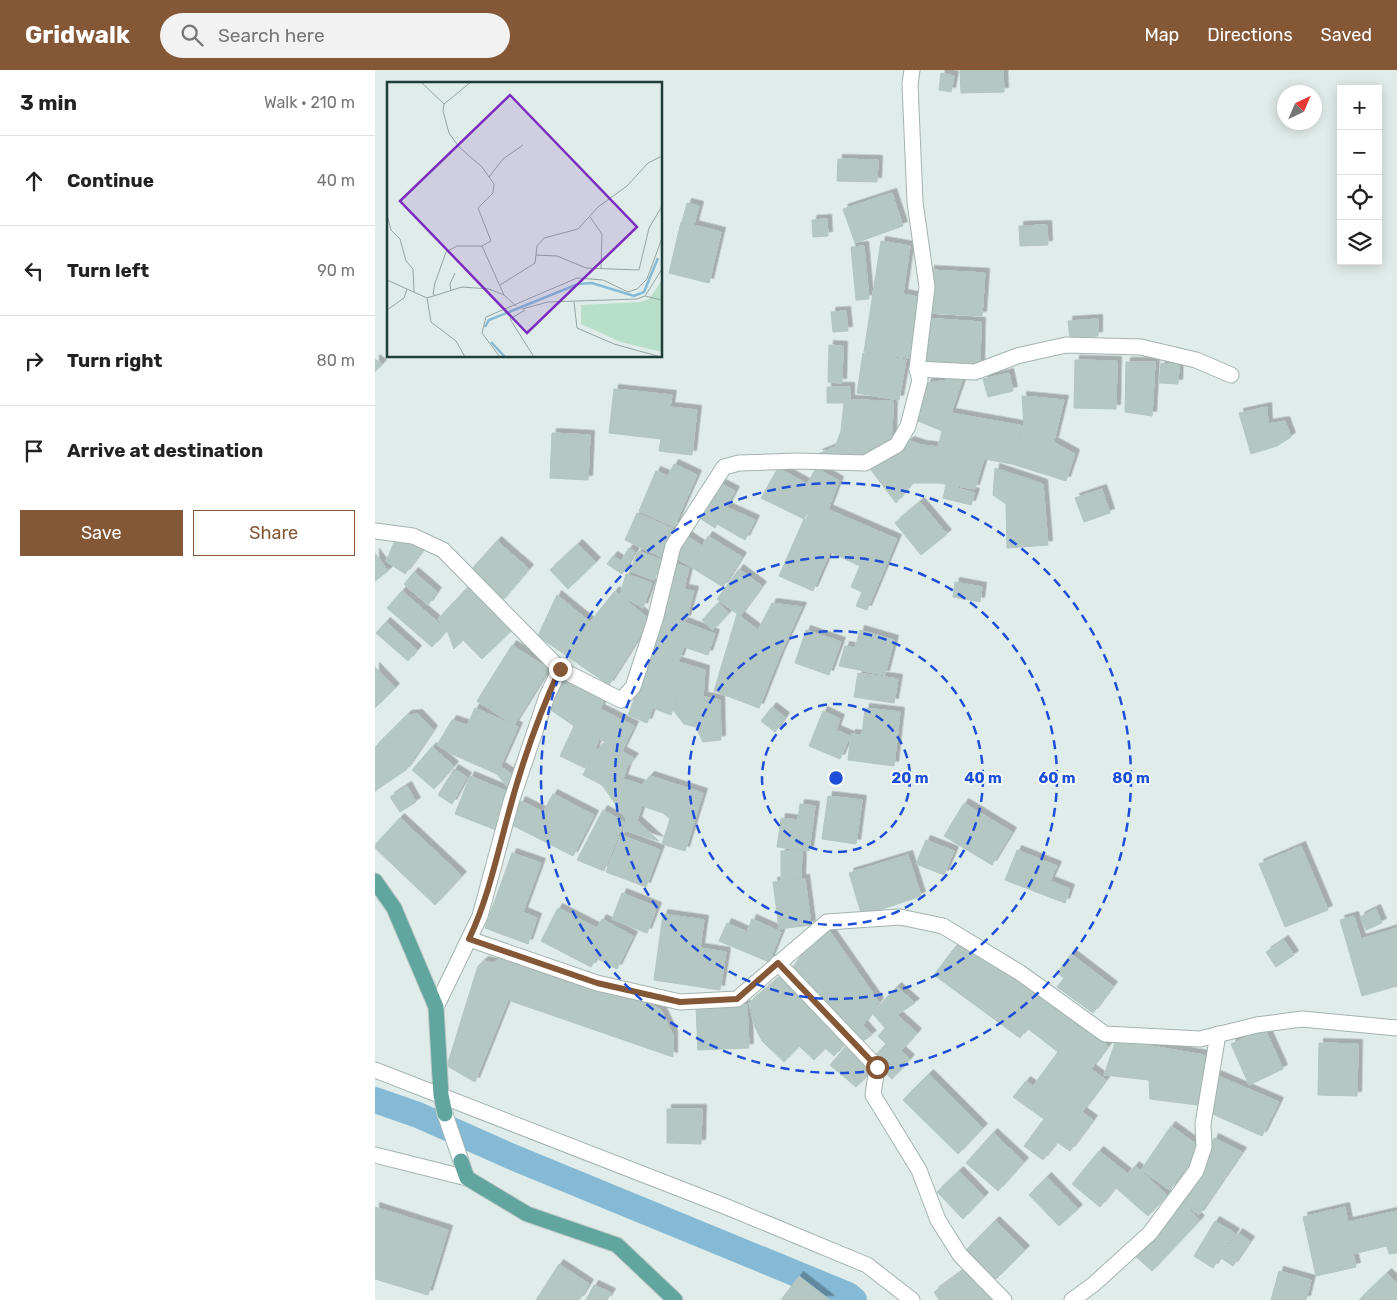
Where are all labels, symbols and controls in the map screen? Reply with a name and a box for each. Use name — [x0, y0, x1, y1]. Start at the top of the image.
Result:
search box — [160, 13, 510, 58]
text: Gridwalk — [25, 21, 130, 49]
icon: search — [178, 21, 206, 49]
text: Search here — [218, 24, 325, 47]
text: Map — [1144, 24, 1179, 46]
text: Directions — [1207, 24, 1293, 46]
text: Saved — [1321, 24, 1372, 46]
inset map — [387, 82, 663, 358]
north arrow — [1277, 85, 1322, 130]
map controls — [1337, 85, 1382, 265]
button: + — [1337, 85, 1382, 130]
text: 3 min — [20, 90, 77, 115]
text: Walk · 210 m — [264, 93, 355, 112]
button: − — [1337, 130, 1382, 175]
icon: ahead — [20, 167, 48, 195]
text: Continue — [67, 169, 154, 192]
text: 40 m — [317, 171, 355, 190]
button: locate — [1337, 175, 1382, 220]
button: layers — [1337, 220, 1382, 265]
icon: left — [20, 257, 48, 285]
text: Turn left — [67, 259, 149, 282]
text: 90 m — [317, 261, 355, 280]
icon: right — [20, 347, 48, 375]
text: Turn right — [67, 349, 162, 372]
text: 80 m — [317, 351, 355, 370]
icon: arrive — [20, 437, 48, 465]
text: Arrive at destination — [67, 439, 263, 462]
button: Save — [20, 510, 183, 556]
button: Share — [193, 510, 355, 556]
route end — [549, 658, 572, 681]
centre of rings — [827, 769, 845, 787]
text: 20 m — [892, 769, 928, 787]
text: 40 m — [964, 769, 1002, 787]
text: 60 m — [1039, 769, 1075, 787]
text: 80 m — [1112, 769, 1150, 787]
route start — [866, 1056, 889, 1079]

